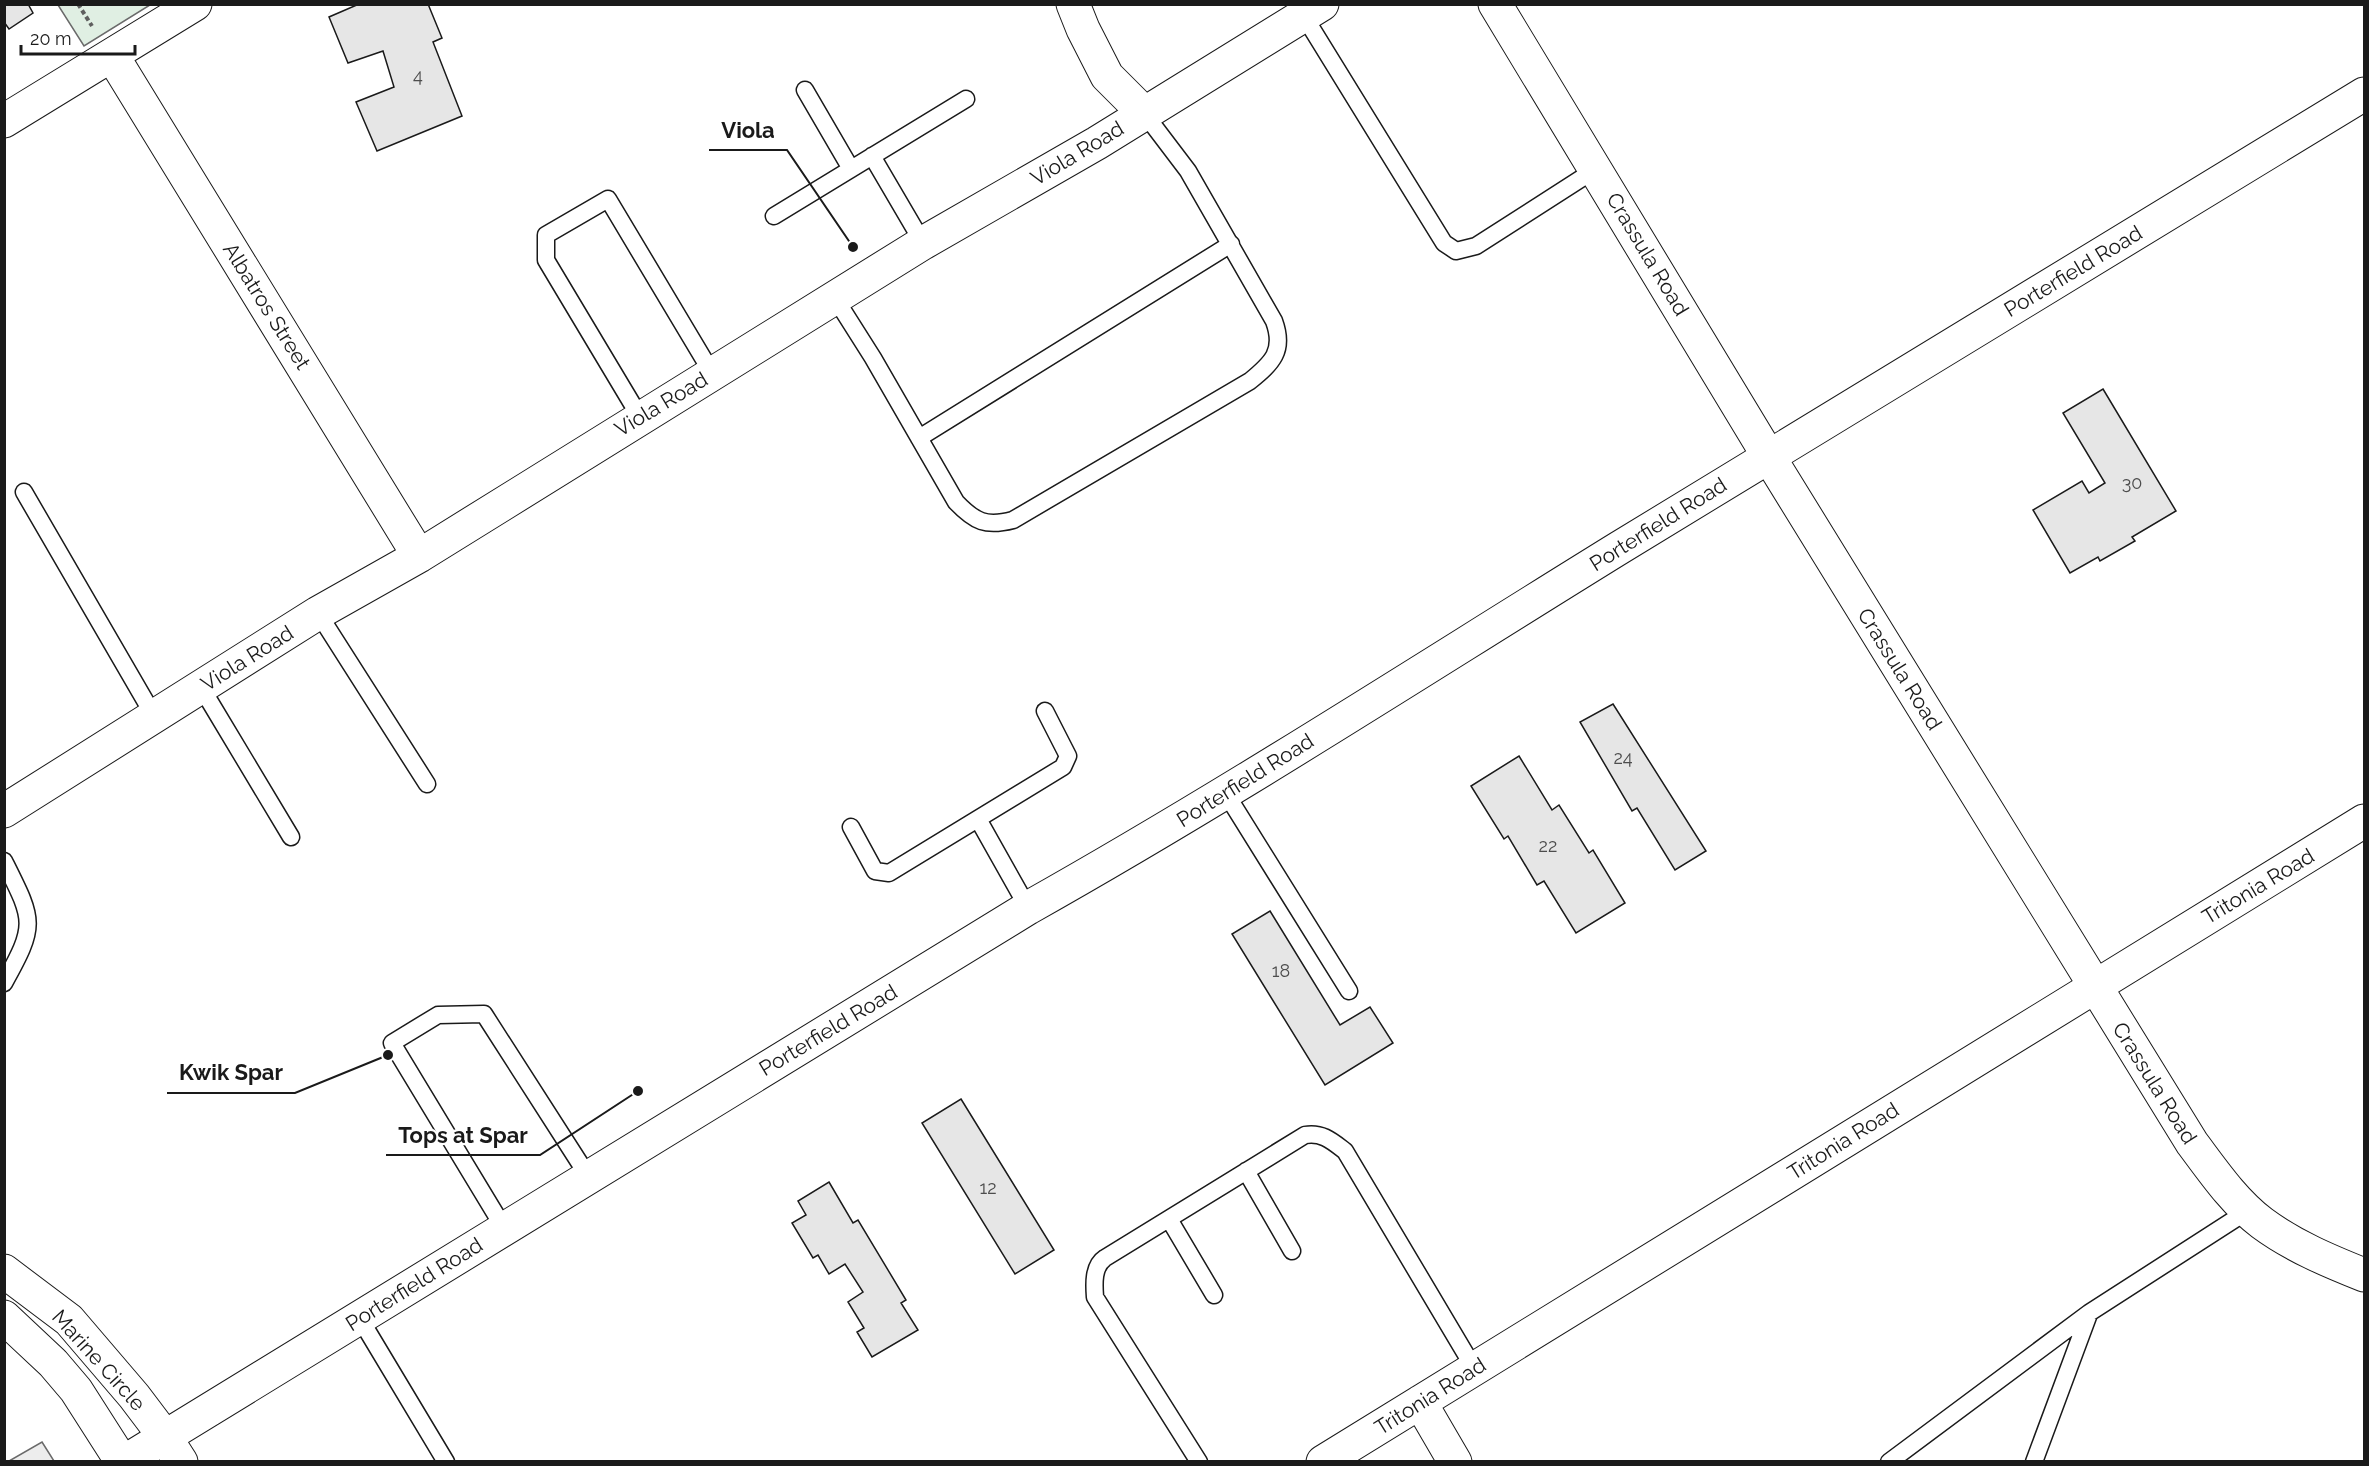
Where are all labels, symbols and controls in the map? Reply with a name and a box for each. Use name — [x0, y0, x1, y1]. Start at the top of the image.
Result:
scale bar — [21, 18, 135, 56]
text: 20 m — [30, 28, 72, 49]
house number: 4 — [413, 65, 423, 86]
callout: Viola — [709, 110, 787, 150]
street label: Viola Road — [1026, 115, 1128, 191]
text: Viola — [721, 117, 775, 143]
street label: Crassula Road — [1602, 188, 1694, 320]
street label: Porterfield Road — [1999, 220, 2147, 322]
street label: Albatros Street — [218, 238, 316, 374]
street label: Viola Road — [610, 366, 712, 442]
street label: Porterfield Road — [1585, 472, 1731, 576]
house number: 30 — [2122, 472, 2142, 493]
street label: Crassula Road — [1853, 604, 1947, 734]
street label: Viola Road — [196, 620, 298, 696]
street label: Porterfield Road — [1172, 728, 1318, 832]
house number: 24 — [1613, 747, 1633, 768]
house number: 22 — [1539, 835, 1557, 856]
street label: Tritonia Road — [2197, 843, 2319, 929]
house number: 18 — [1272, 960, 1290, 981]
street label: Porterfield Road — [754, 979, 902, 1081]
street label: Crassula Road — [2108, 1018, 2202, 1148]
callout: Kwik Spar — [167, 1053, 295, 1093]
text: Kwik Spar — [179, 1059, 283, 1085]
street label: Tritonia Road — [1783, 1097, 1903, 1185]
callout: Tops at Spar — [386, 1115, 540, 1155]
text: Tops at Spar — [398, 1122, 528, 1148]
house number: 12 — [979, 1177, 997, 1198]
street label: Porterfield Road — [341, 1232, 487, 1336]
street label: Marine Circle — [47, 1304, 151, 1416]
street label: Tritonia Road — [1370, 1352, 1490, 1440]

